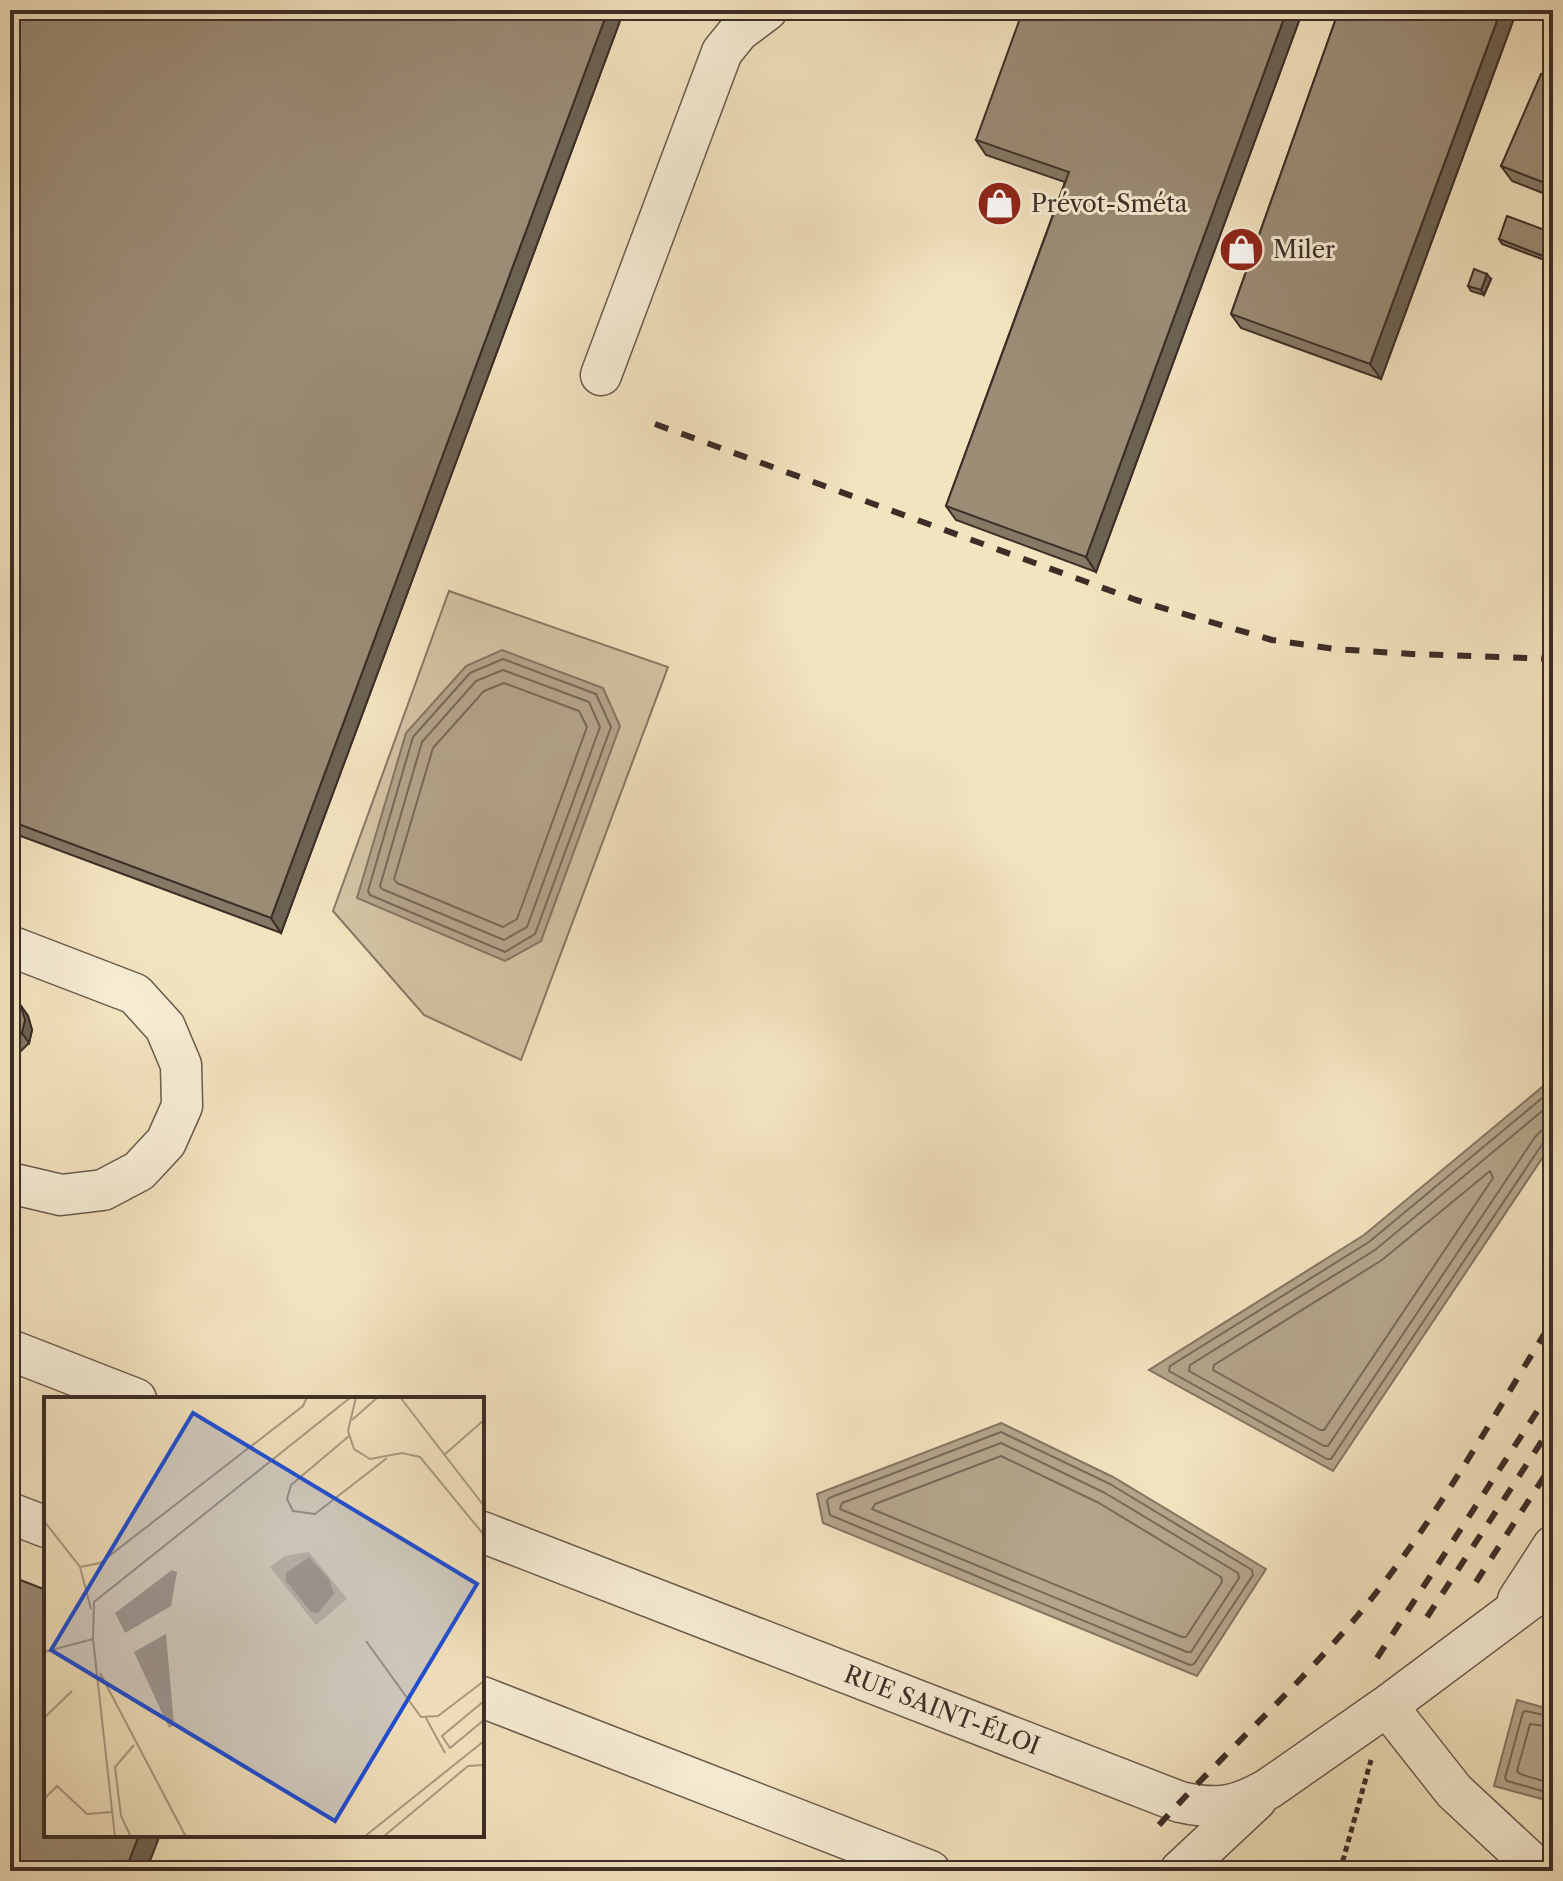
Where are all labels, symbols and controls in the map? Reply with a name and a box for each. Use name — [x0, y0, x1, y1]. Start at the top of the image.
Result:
shop icon: Prévot-Sméta — [976, 179, 1024, 227]
place label: Prévot-Sméta — [1031, 189, 1188, 218]
shop icon: Miler — [1218, 225, 1266, 273]
place label: Miler — [1273, 235, 1335, 264]
inset map — [44, 1397, 484, 1837]
street label: RUE SAINT-ÉLOI — [840, 1659, 1044, 1761]

